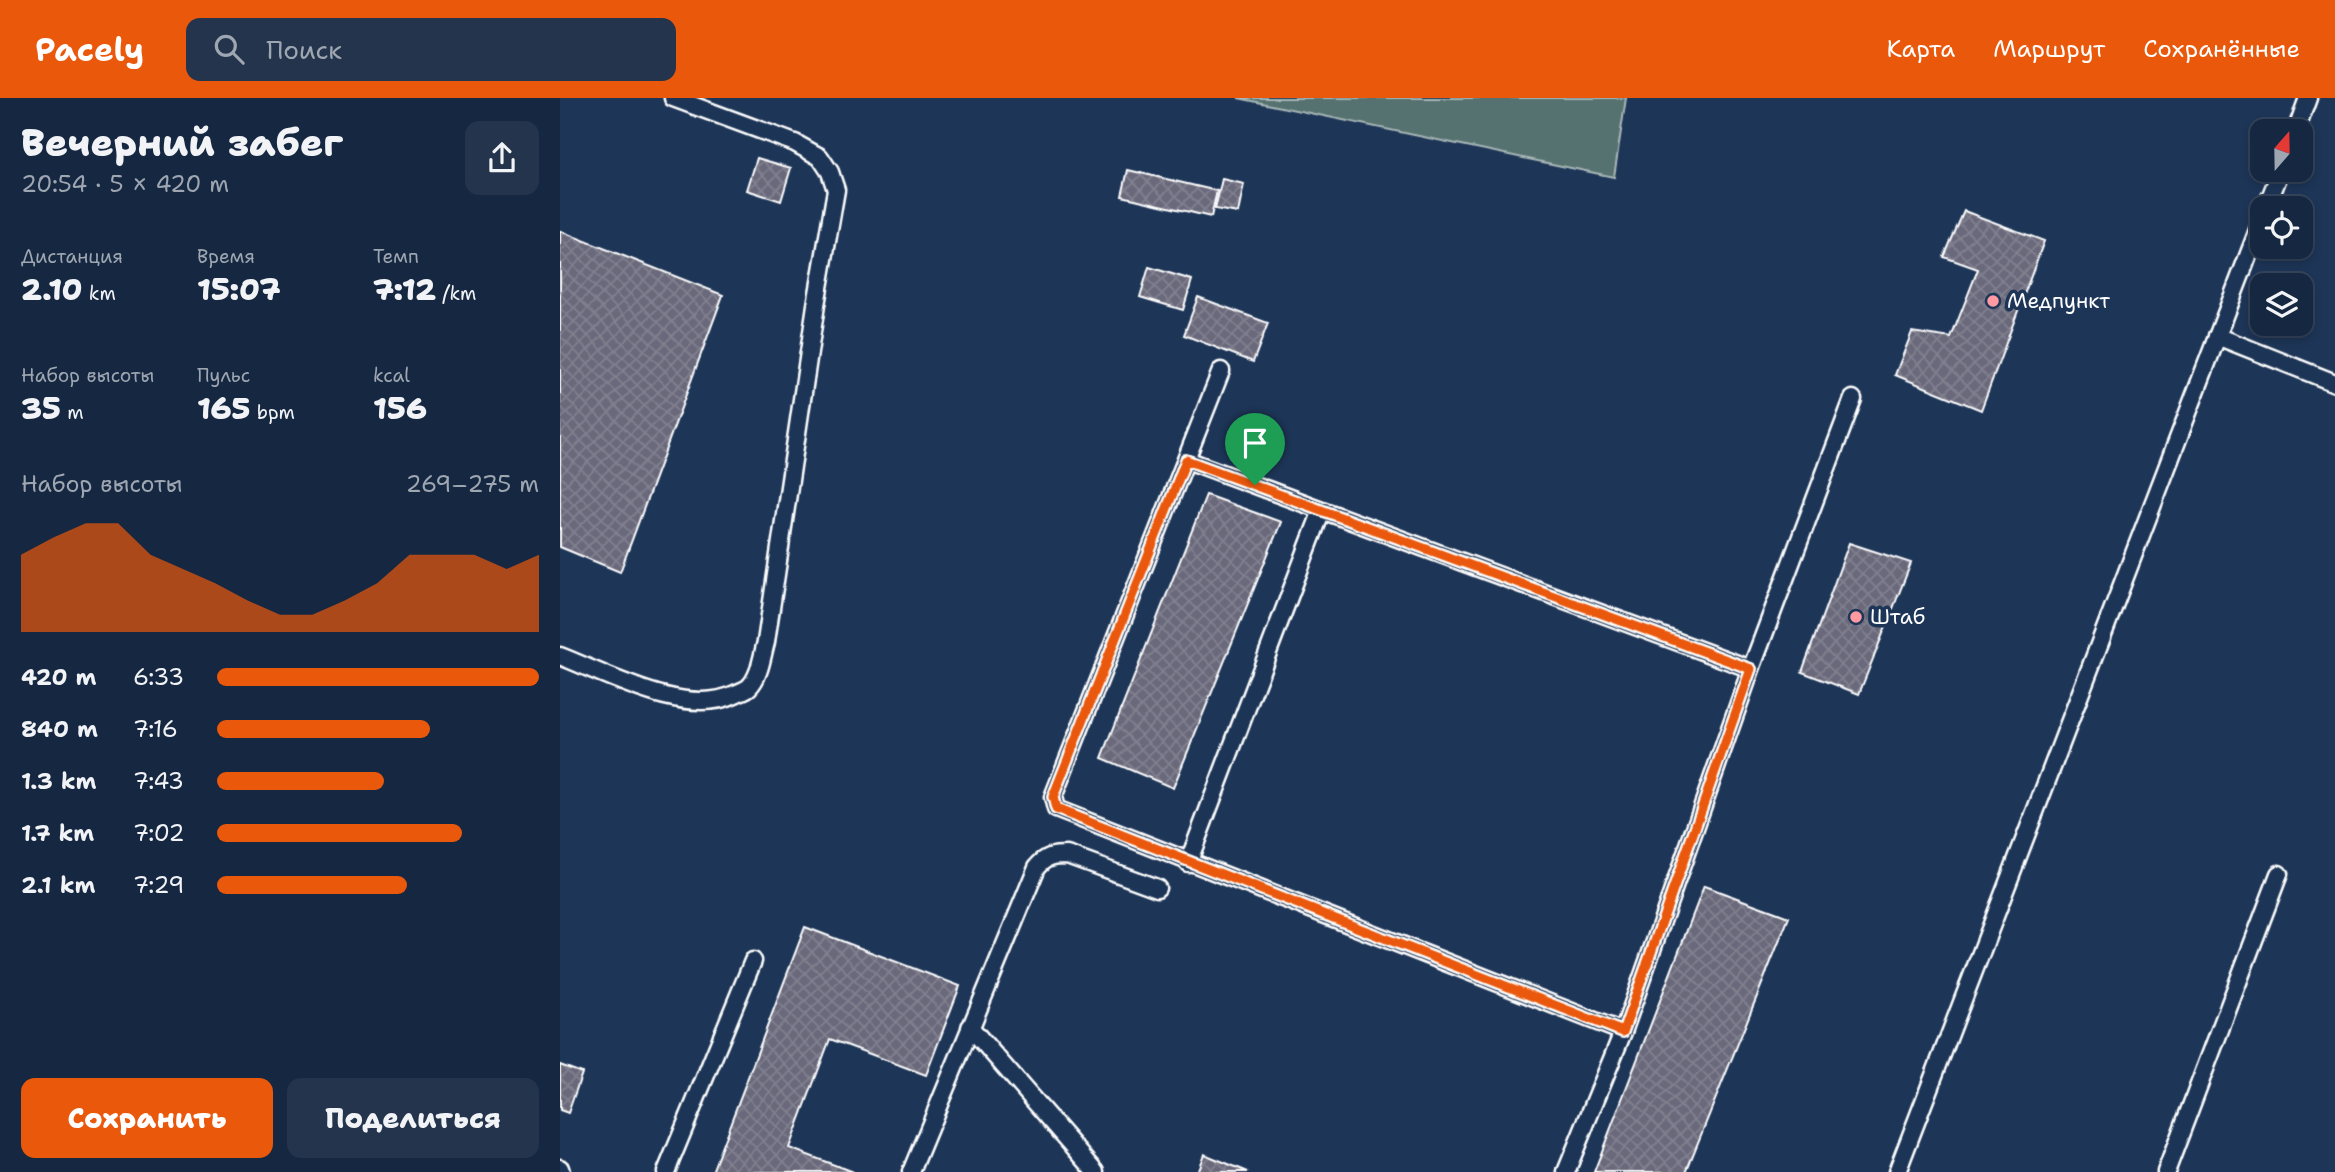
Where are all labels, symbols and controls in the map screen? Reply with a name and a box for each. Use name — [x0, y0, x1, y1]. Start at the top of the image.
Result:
search box — [186, 18, 676, 81]
text: Pacely — [35, 27, 144, 72]
icon: search — [210, 30, 248, 68]
text: Поиск — [266, 32, 342, 67]
text: Карта — [1887, 33, 1955, 65]
text: Маршрут — [1993, 33, 2105, 65]
text: Сохранённые — [2143, 33, 2300, 65]
text: Вечерний забег — [21, 117, 343, 168]
north arrow — [2250, 119, 2314, 182]
map controls — [2250, 119, 2313, 336]
button: share — [465, 121, 539, 195]
text: 20:54 · 5 × 420 m — [21, 169, 229, 199]
button: locate — [2250, 196, 2313, 259]
text: Дистанция — [21, 244, 123, 269]
text: Время — [197, 244, 255, 269]
text: Темп — [373, 244, 419, 269]
text: 2.10 — [21, 269, 82, 310]
text: 15:07 — [197, 269, 281, 310]
text: 7:12 — [373, 269, 436, 310]
button: layers — [2250, 273, 2313, 336]
text: km — [82, 281, 116, 306]
text: /km — [436, 281, 476, 306]
place label: Медпункт — [2007, 287, 2110, 315]
marker: Медпункт — [1985, 293, 2001, 309]
text: Набор высоты — [21, 363, 154, 388]
text: Пульс — [197, 363, 250, 388]
text: kcal — [373, 363, 410, 388]
text: 35 — [21, 388, 61, 429]
text: 165 — [197, 388, 250, 429]
text: 156 — [373, 388, 427, 429]
text: m — [61, 400, 84, 425]
text: bpm — [250, 400, 295, 425]
pin — [1225, 413, 1285, 485]
icon: arrive — [1236, 424, 1274, 462]
text: Набор высоты — [21, 469, 182, 499]
text: 269–275 m — [406, 469, 539, 499]
place label: Штаб — [1870, 603, 1925, 631]
marker: Штаб — [1848, 609, 1864, 625]
text: 420 m — [21, 662, 96, 692]
text: 6:33 — [133, 662, 184, 692]
text: 840 m — [21, 714, 98, 744]
text: 7:16 — [133, 714, 178, 744]
text: 1.3 km — [21, 766, 96, 796]
text: 7:43 — [133, 766, 184, 796]
text: 1.7 km — [21, 818, 94, 848]
text: 7:02 — [133, 818, 185, 848]
text: 2.1 km — [21, 870, 95, 900]
text: 7:29 — [133, 870, 184, 900]
button: Сохранить — [21, 1078, 273, 1158]
button: Поделиться — [287, 1078, 539, 1158]

